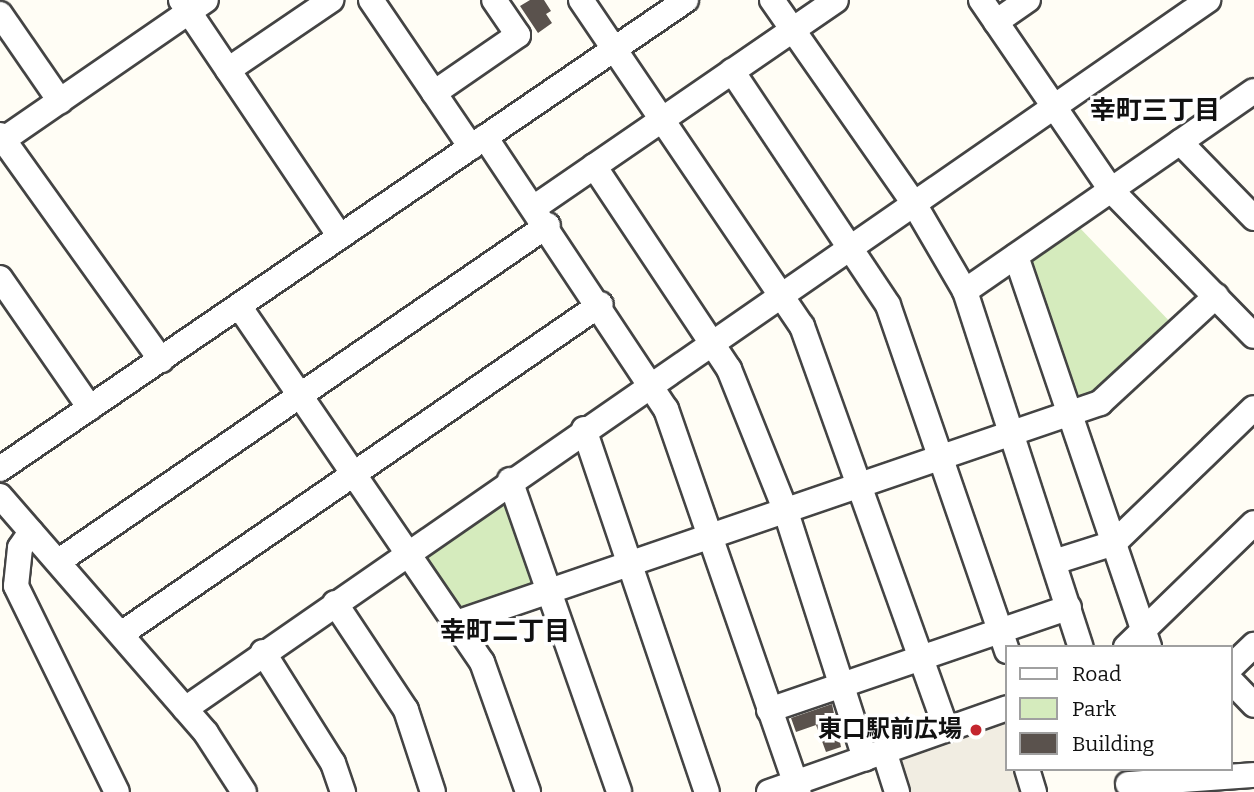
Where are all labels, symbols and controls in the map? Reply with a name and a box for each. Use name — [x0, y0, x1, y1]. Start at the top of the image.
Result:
district label: 幸町三丁目 — [1090, 95, 1220, 127]
district label: 幸町二丁目 — [440, 616, 570, 648]
legend — [1006, 645, 1233, 771]
text: Road — [1072, 661, 1121, 687]
text: Park — [1072, 696, 1116, 722]
place label: 東口駅前広場 — [818, 716, 962, 744]
marker: 東口駅前広場 — [968, 722, 984, 738]
text: Building — [1072, 731, 1154, 757]

